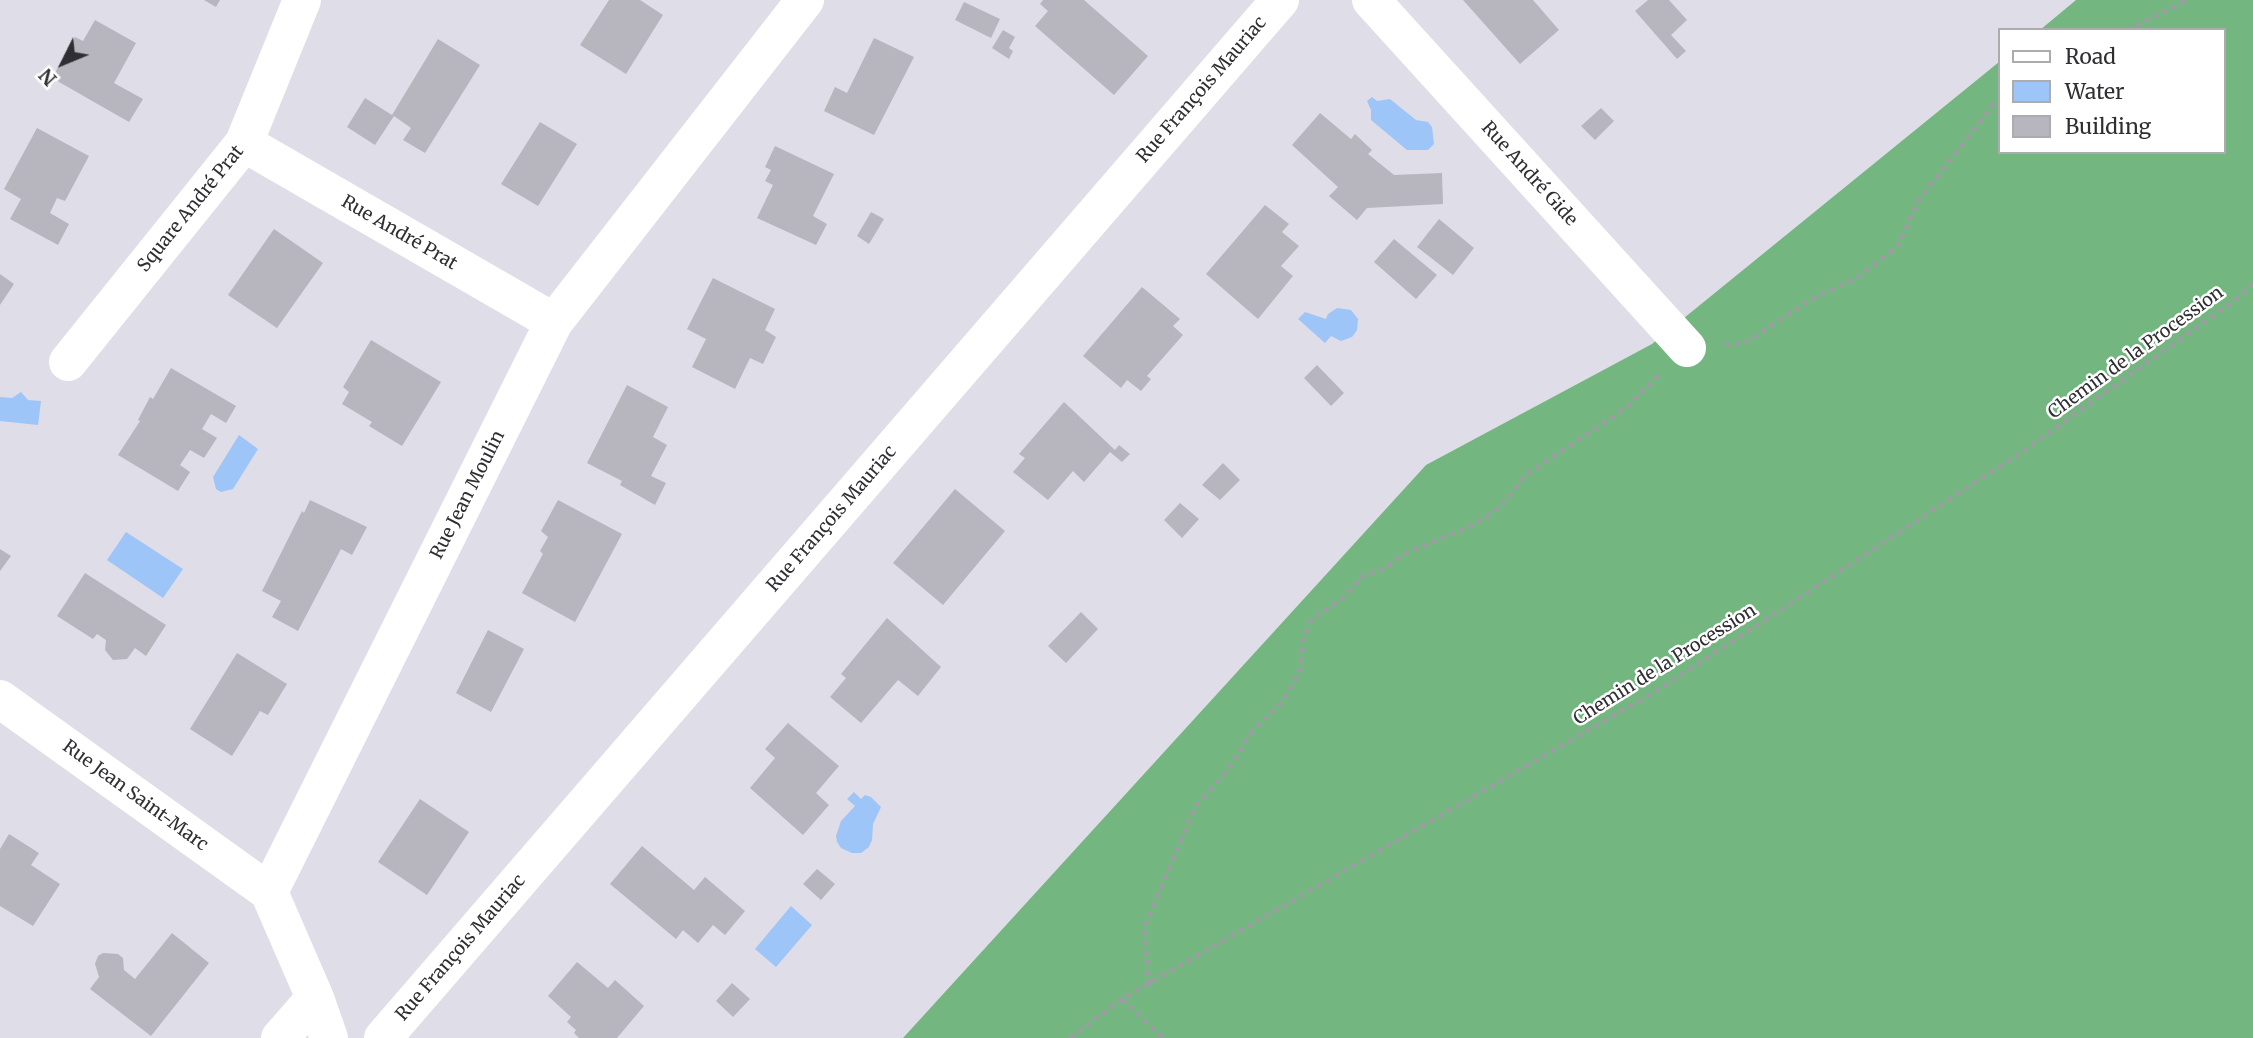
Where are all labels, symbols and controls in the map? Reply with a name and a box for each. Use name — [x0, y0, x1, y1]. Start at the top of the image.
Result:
street label: Rue François Mauriac — [1133, 13, 1271, 167]
north arrow — [28, 28, 98, 98]
legend — [1997, 28, 2225, 154]
text: Road — [2065, 43, 2116, 70]
text: N — [34, 64, 62, 91]
text: Water — [2065, 78, 2124, 105]
text: Building — [2065, 113, 2151, 140]
street label: Rue André Gide — [1476, 117, 1582, 231]
street label: Square André Prat — [133, 141, 249, 277]
street label: Rue André Prat — [337, 191, 461, 275]
street label: Chemin de la Procession — [2044, 282, 2228, 424]
street label: Rue Jean Moulin — [426, 427, 510, 563]
street label: Rue François Mauriac — [763, 442, 901, 596]
street label: Chemin de la Procession — [1570, 600, 1760, 730]
street label: Rue Jean Saint-Marc — [58, 736, 212, 856]
street label: Rue François Mauriac — [392, 871, 530, 1025]

